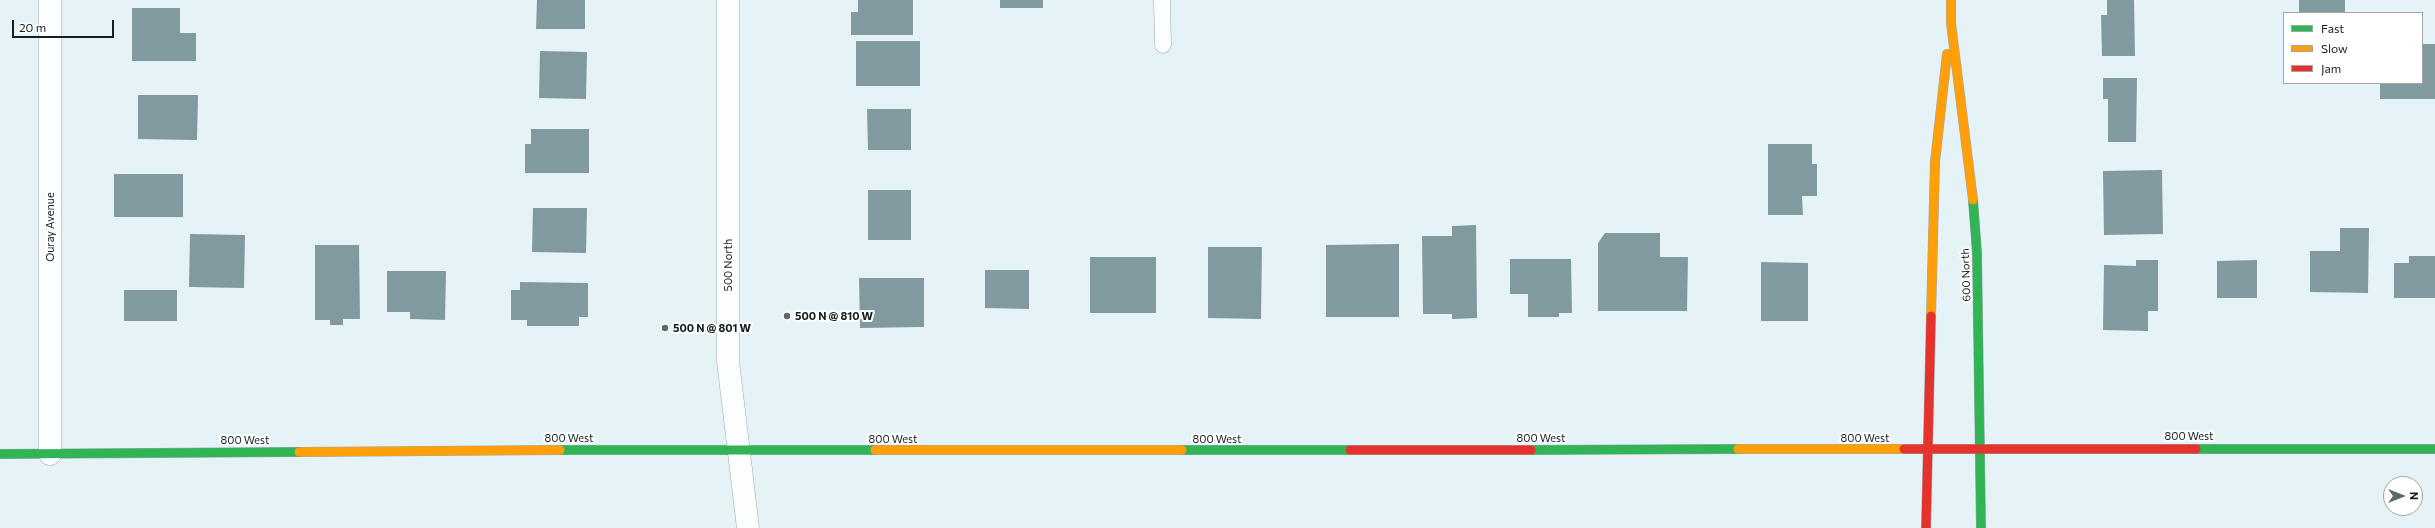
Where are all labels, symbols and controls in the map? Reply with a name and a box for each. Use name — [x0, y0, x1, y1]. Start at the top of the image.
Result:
scale bar — [14, 12, 116, 38]
legend — [2283, 12, 2423, 84]
text: 20 m — [19, 20, 46, 34]
text: Fast — [2321, 21, 2344, 35]
text: Slow — [2321, 41, 2348, 55]
text: Jam — [2321, 61, 2341, 75]
street label: Ouray Avenue — [43, 192, 57, 262]
street label: 500 North — [721, 239, 735, 291]
street label: 600 North — [1958, 248, 1974, 302]
place label: 500 N @ 810 W — [795, 309, 873, 323]
marker: 500 N @ 810 W — [782, 311, 792, 321]
place label: 500 N @ 801 W — [673, 321, 751, 335]
marker: 500 N @ 801 W — [660, 323, 670, 333]
street label: 800 West — [2165, 429, 2213, 443]
street label: 800 West — [545, 431, 593, 445]
street label: 800 West — [1517, 431, 1565, 445]
street label: 800 West — [1841, 431, 1889, 445]
street label: 800 West — [869, 432, 917, 446]
street label: 800 West — [1193, 432, 1241, 446]
street label: 800 West — [221, 433, 269, 447]
north arrow — [2383, 476, 2423, 516]
text: N — [2408, 492, 2421, 500]

